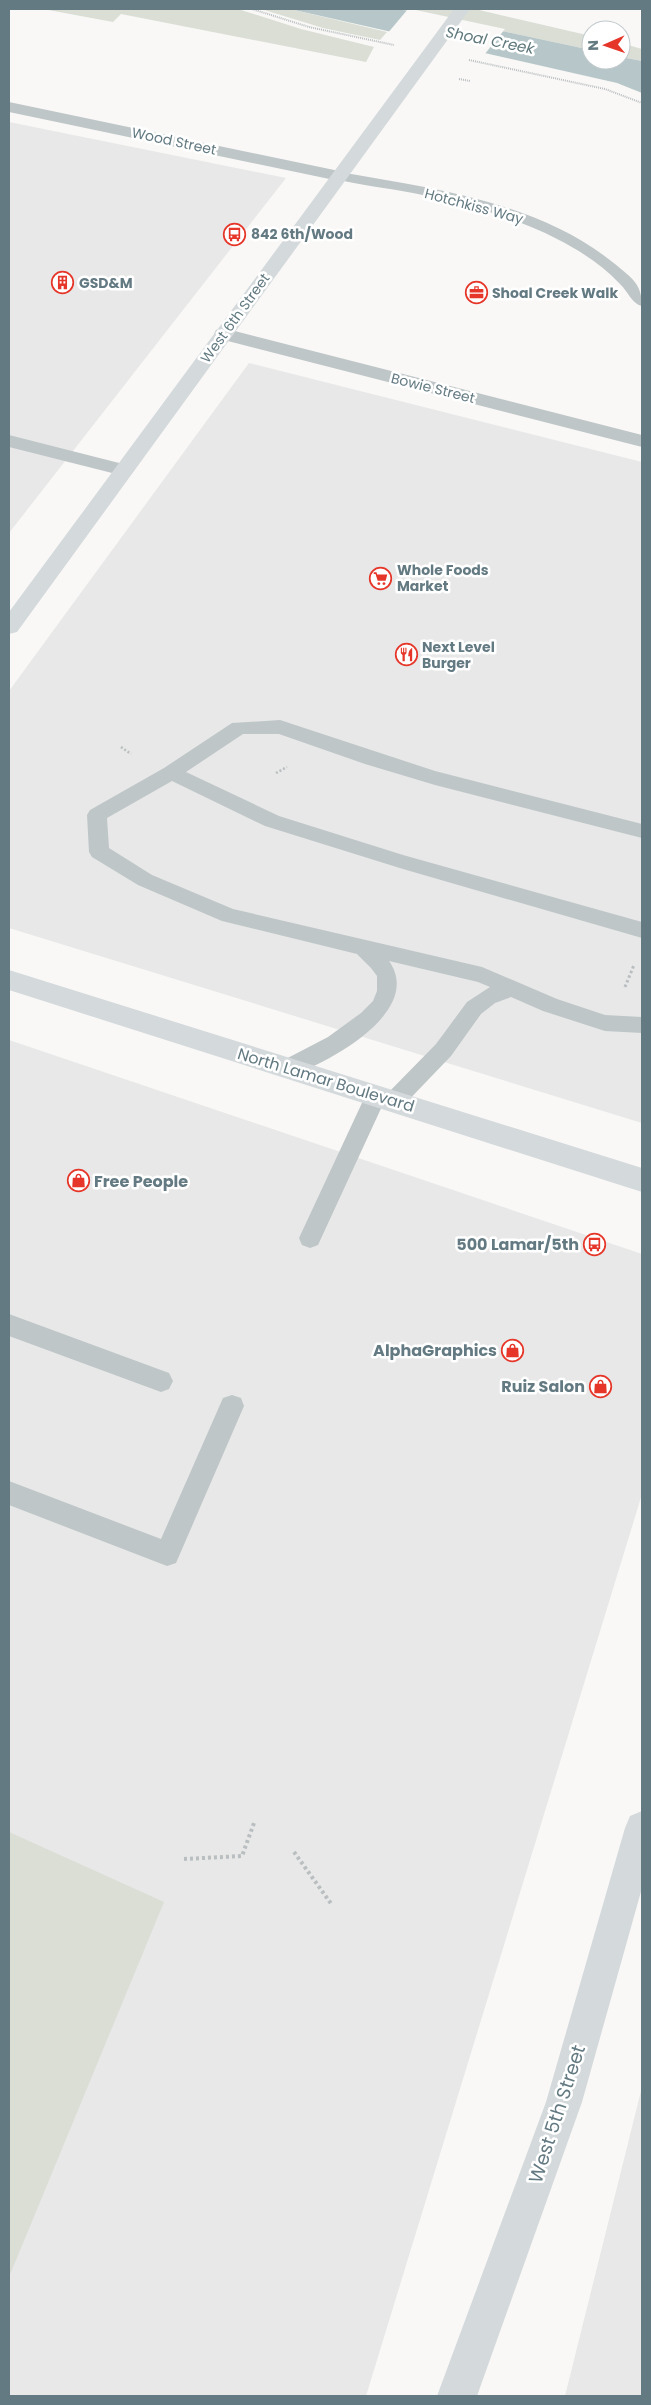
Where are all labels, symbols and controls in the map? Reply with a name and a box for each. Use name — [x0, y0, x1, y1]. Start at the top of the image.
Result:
north arrow — [581, 20, 631, 70]
water label: Shoal Creek — [444, 21, 537, 59]
text: N — [583, 40, 603, 51]
street label: Wood Street — [130, 122, 218, 160]
street label: Hotchkiss Way — [423, 183, 526, 229]
bus stop icon: 842 6th/Wood — [223, 222, 247, 246]
place label: 842 6th/Wood — [251, 224, 353, 244]
street label: West 6th Street — [196, 269, 274, 367]
building icon: GSD&M — [51, 271, 75, 295]
place label: GSD&M — [79, 273, 132, 293]
office icon: Shoal Creek Walk — [464, 281, 488, 305]
place label: Shoal Creek Walk — [492, 283, 618, 303]
street label: Bowie Street — [389, 368, 477, 408]
place label: Whole Foods Market — [397, 560, 489, 596]
supermarket icon: Whole Foods Market — [369, 566, 393, 590]
place label: Next Level Burger — [422, 637, 495, 673]
restaurant icon: Next Level Burger — [394, 643, 418, 667]
street label: North Lamar Boulevard — [235, 1042, 417, 1118]
shop icon: Free People — [66, 1169, 90, 1193]
place label: Free People — [94, 1170, 188, 1193]
bus stop icon: 500 Lamar/5th — [583, 1232, 607, 1256]
place label: 500 Lamar/5th — [456, 1233, 579, 1256]
shop icon: AlphaGraphics — [501, 1338, 525, 1362]
place label: AlphaGraphics — [373, 1339, 497, 1362]
shop icon: Ruiz Salon — [589, 1374, 613, 1398]
place label: Ruiz Salon — [501, 1375, 585, 1398]
street label: West 5th Street — [522, 2041, 592, 2187]

